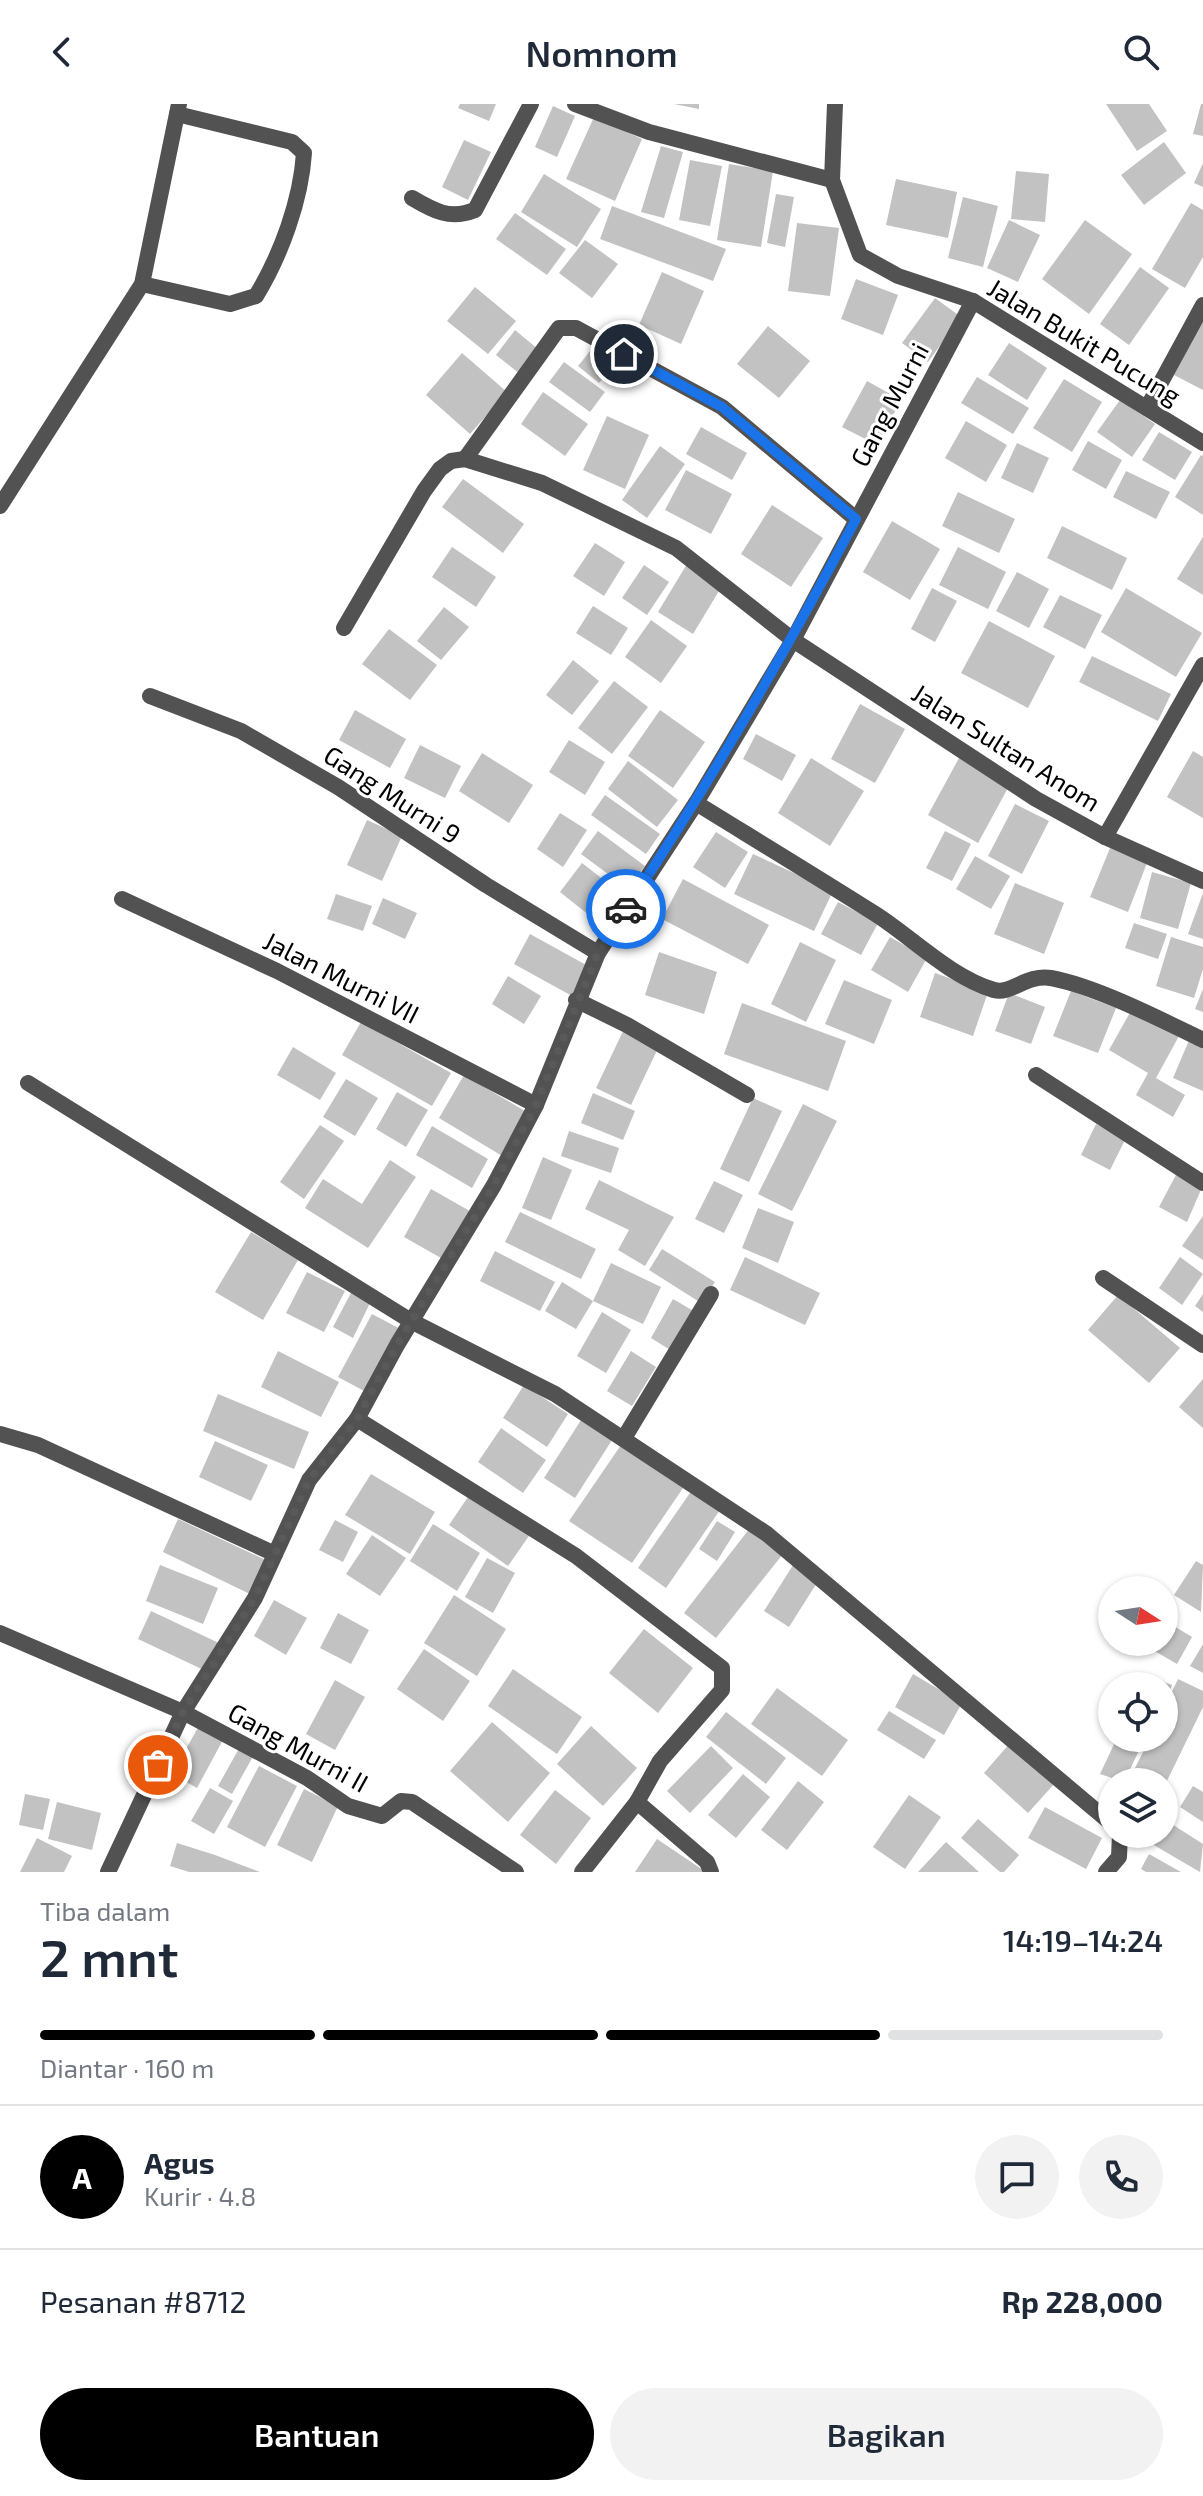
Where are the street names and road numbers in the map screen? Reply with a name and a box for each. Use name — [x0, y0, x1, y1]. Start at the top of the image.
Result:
street label: Jalan Bukit Pucung — [983, 271, 1187, 411]
street label: Gang Murni — [843, 337, 934, 471]
street label: Jalan Sultan Anom — [907, 676, 1107, 817]
street label: Gang Murni 9 — [319, 738, 467, 849]
street label: Jalan Murni VII — [259, 924, 425, 1029]
street label: Gang Murni II — [223, 1696, 374, 1798]

